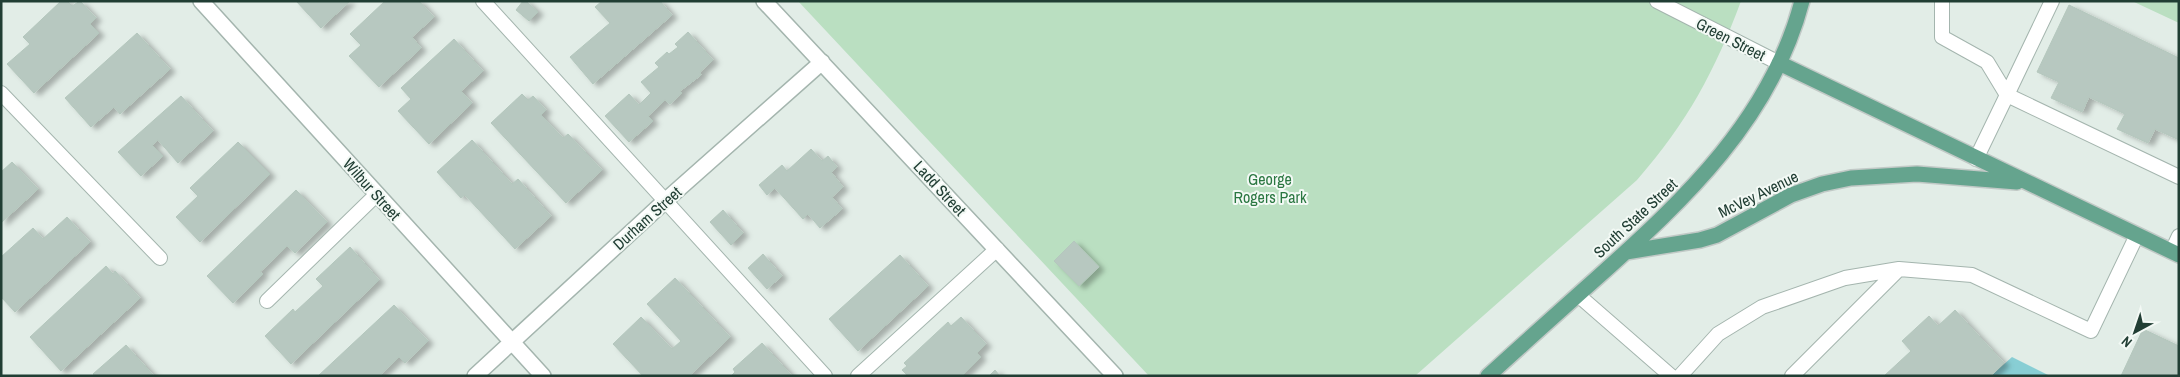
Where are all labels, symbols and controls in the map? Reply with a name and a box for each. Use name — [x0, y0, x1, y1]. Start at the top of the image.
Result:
street label: Green Street — [1693, 12, 1770, 66]
street label: Wilbur Street — [338, 153, 406, 225]
street label: Ladd Street — [909, 156, 971, 221]
street label: McVey Avenue — [1714, 165, 1802, 223]
park label: George Rogers Park — [1234, 168, 1307, 208]
street label: South State Street — [1588, 173, 1682, 263]
street label: Durham Street — [608, 181, 686, 255]
north arrow — [2110, 307, 2160, 357]
text: N — [2118, 332, 2136, 352]

